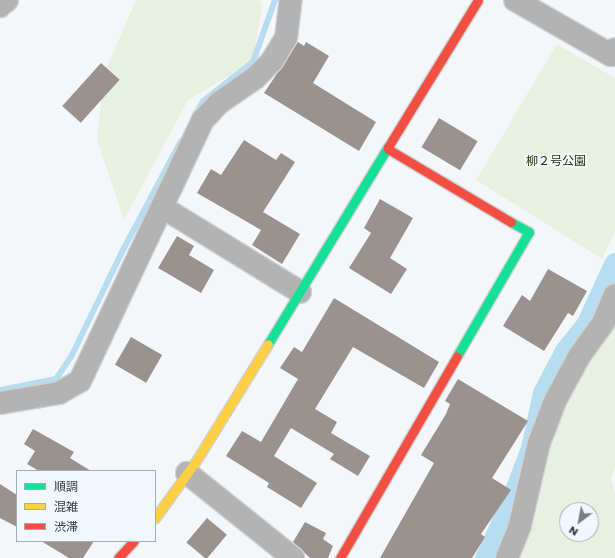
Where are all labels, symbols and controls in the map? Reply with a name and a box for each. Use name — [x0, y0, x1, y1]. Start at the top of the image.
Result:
park label: 柳２号公園 — [526, 154, 586, 168]
legend — [16, 470, 156, 542]
text: 順調 — [54, 478, 78, 495]
text: 混雑 — [54, 498, 78, 515]
north arrow — [559, 502, 599, 542]
text: 渋滞 — [54, 518, 78, 535]
text: N — [565, 522, 581, 540]

